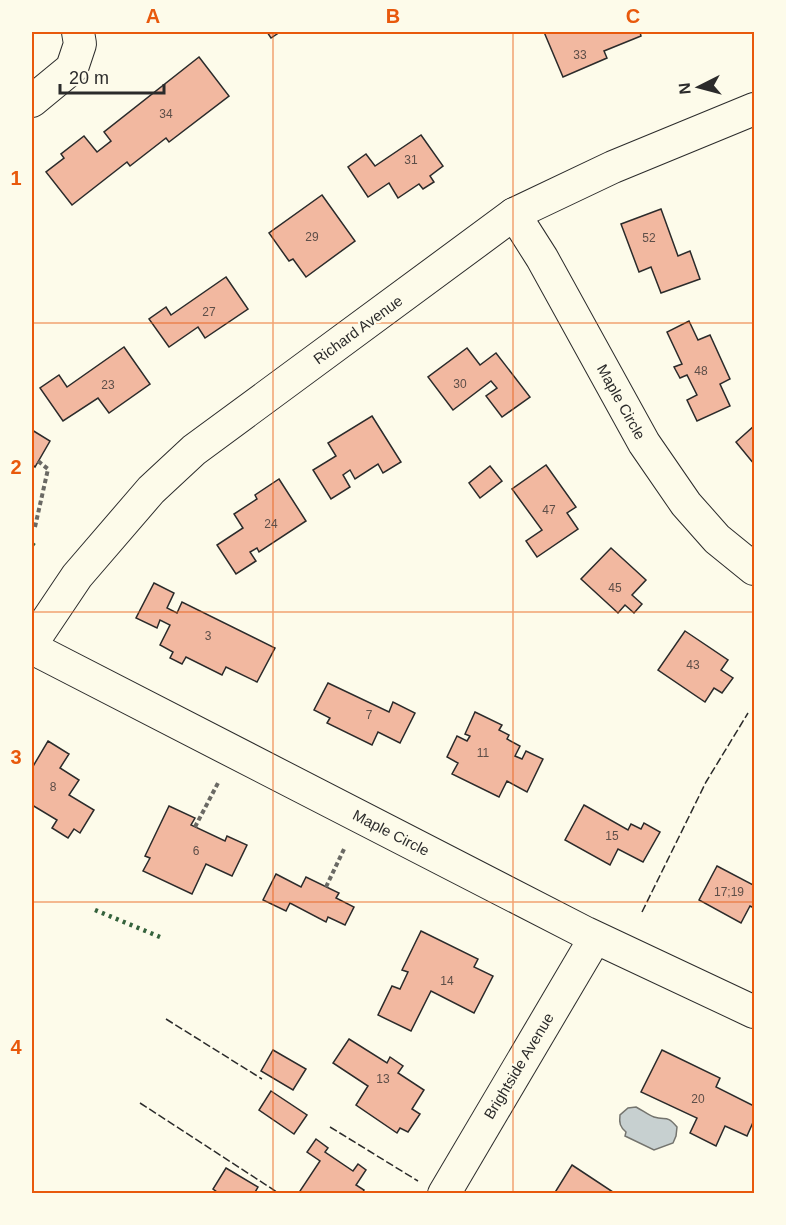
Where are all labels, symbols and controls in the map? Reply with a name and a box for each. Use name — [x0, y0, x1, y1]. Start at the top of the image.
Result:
text: A — [146, 5, 160, 27]
text: B — [386, 5, 400, 27]
text: C — [626, 5, 640, 27]
house number: 33 — [573, 48, 587, 62]
scale bar — [60, 57, 164, 95]
north arrow — [669, 57, 729, 117]
text: 20 m — [69, 68, 109, 88]
text: N — [676, 82, 694, 95]
house number: 34 — [159, 107, 173, 121]
house number: 31 — [404, 153, 418, 167]
text: 1 — [10, 167, 22, 189]
house number: 29 — [305, 230, 319, 244]
house number: 52 — [642, 231, 656, 245]
street label: Richard Avenue — [310, 292, 405, 368]
house number: 27 — [202, 305, 216, 319]
street label: Maple Circle — [594, 361, 649, 442]
house number: 48 — [694, 364, 708, 378]
house number: 30 — [453, 377, 467, 391]
house number: 23 — [101, 378, 115, 392]
text: 2 — [10, 456, 22, 478]
house number: 47 — [542, 503, 556, 517]
house number: 24 — [264, 517, 278, 531]
house number: 45 — [608, 581, 622, 595]
house number: 3 — [205, 629, 212, 643]
house number: 43 — [686, 658, 700, 672]
house number: 7 — [366, 708, 373, 722]
text: 3 — [10, 746, 22, 768]
house number: 11 — [477, 746, 490, 760]
house number: 8 — [50, 780, 57, 794]
street label: Maple Circle — [350, 806, 432, 859]
house number: 15 — [605, 829, 619, 843]
house number: 6 — [193, 844, 200, 858]
house number: 17;19 — [714, 885, 744, 899]
house number: 14 — [440, 974, 454, 988]
street label: Brightside Avenue — [480, 1010, 557, 1122]
text: 4 — [10, 1036, 22, 1058]
house number: 13 — [376, 1072, 390, 1086]
house number: 20 — [691, 1092, 705, 1106]

